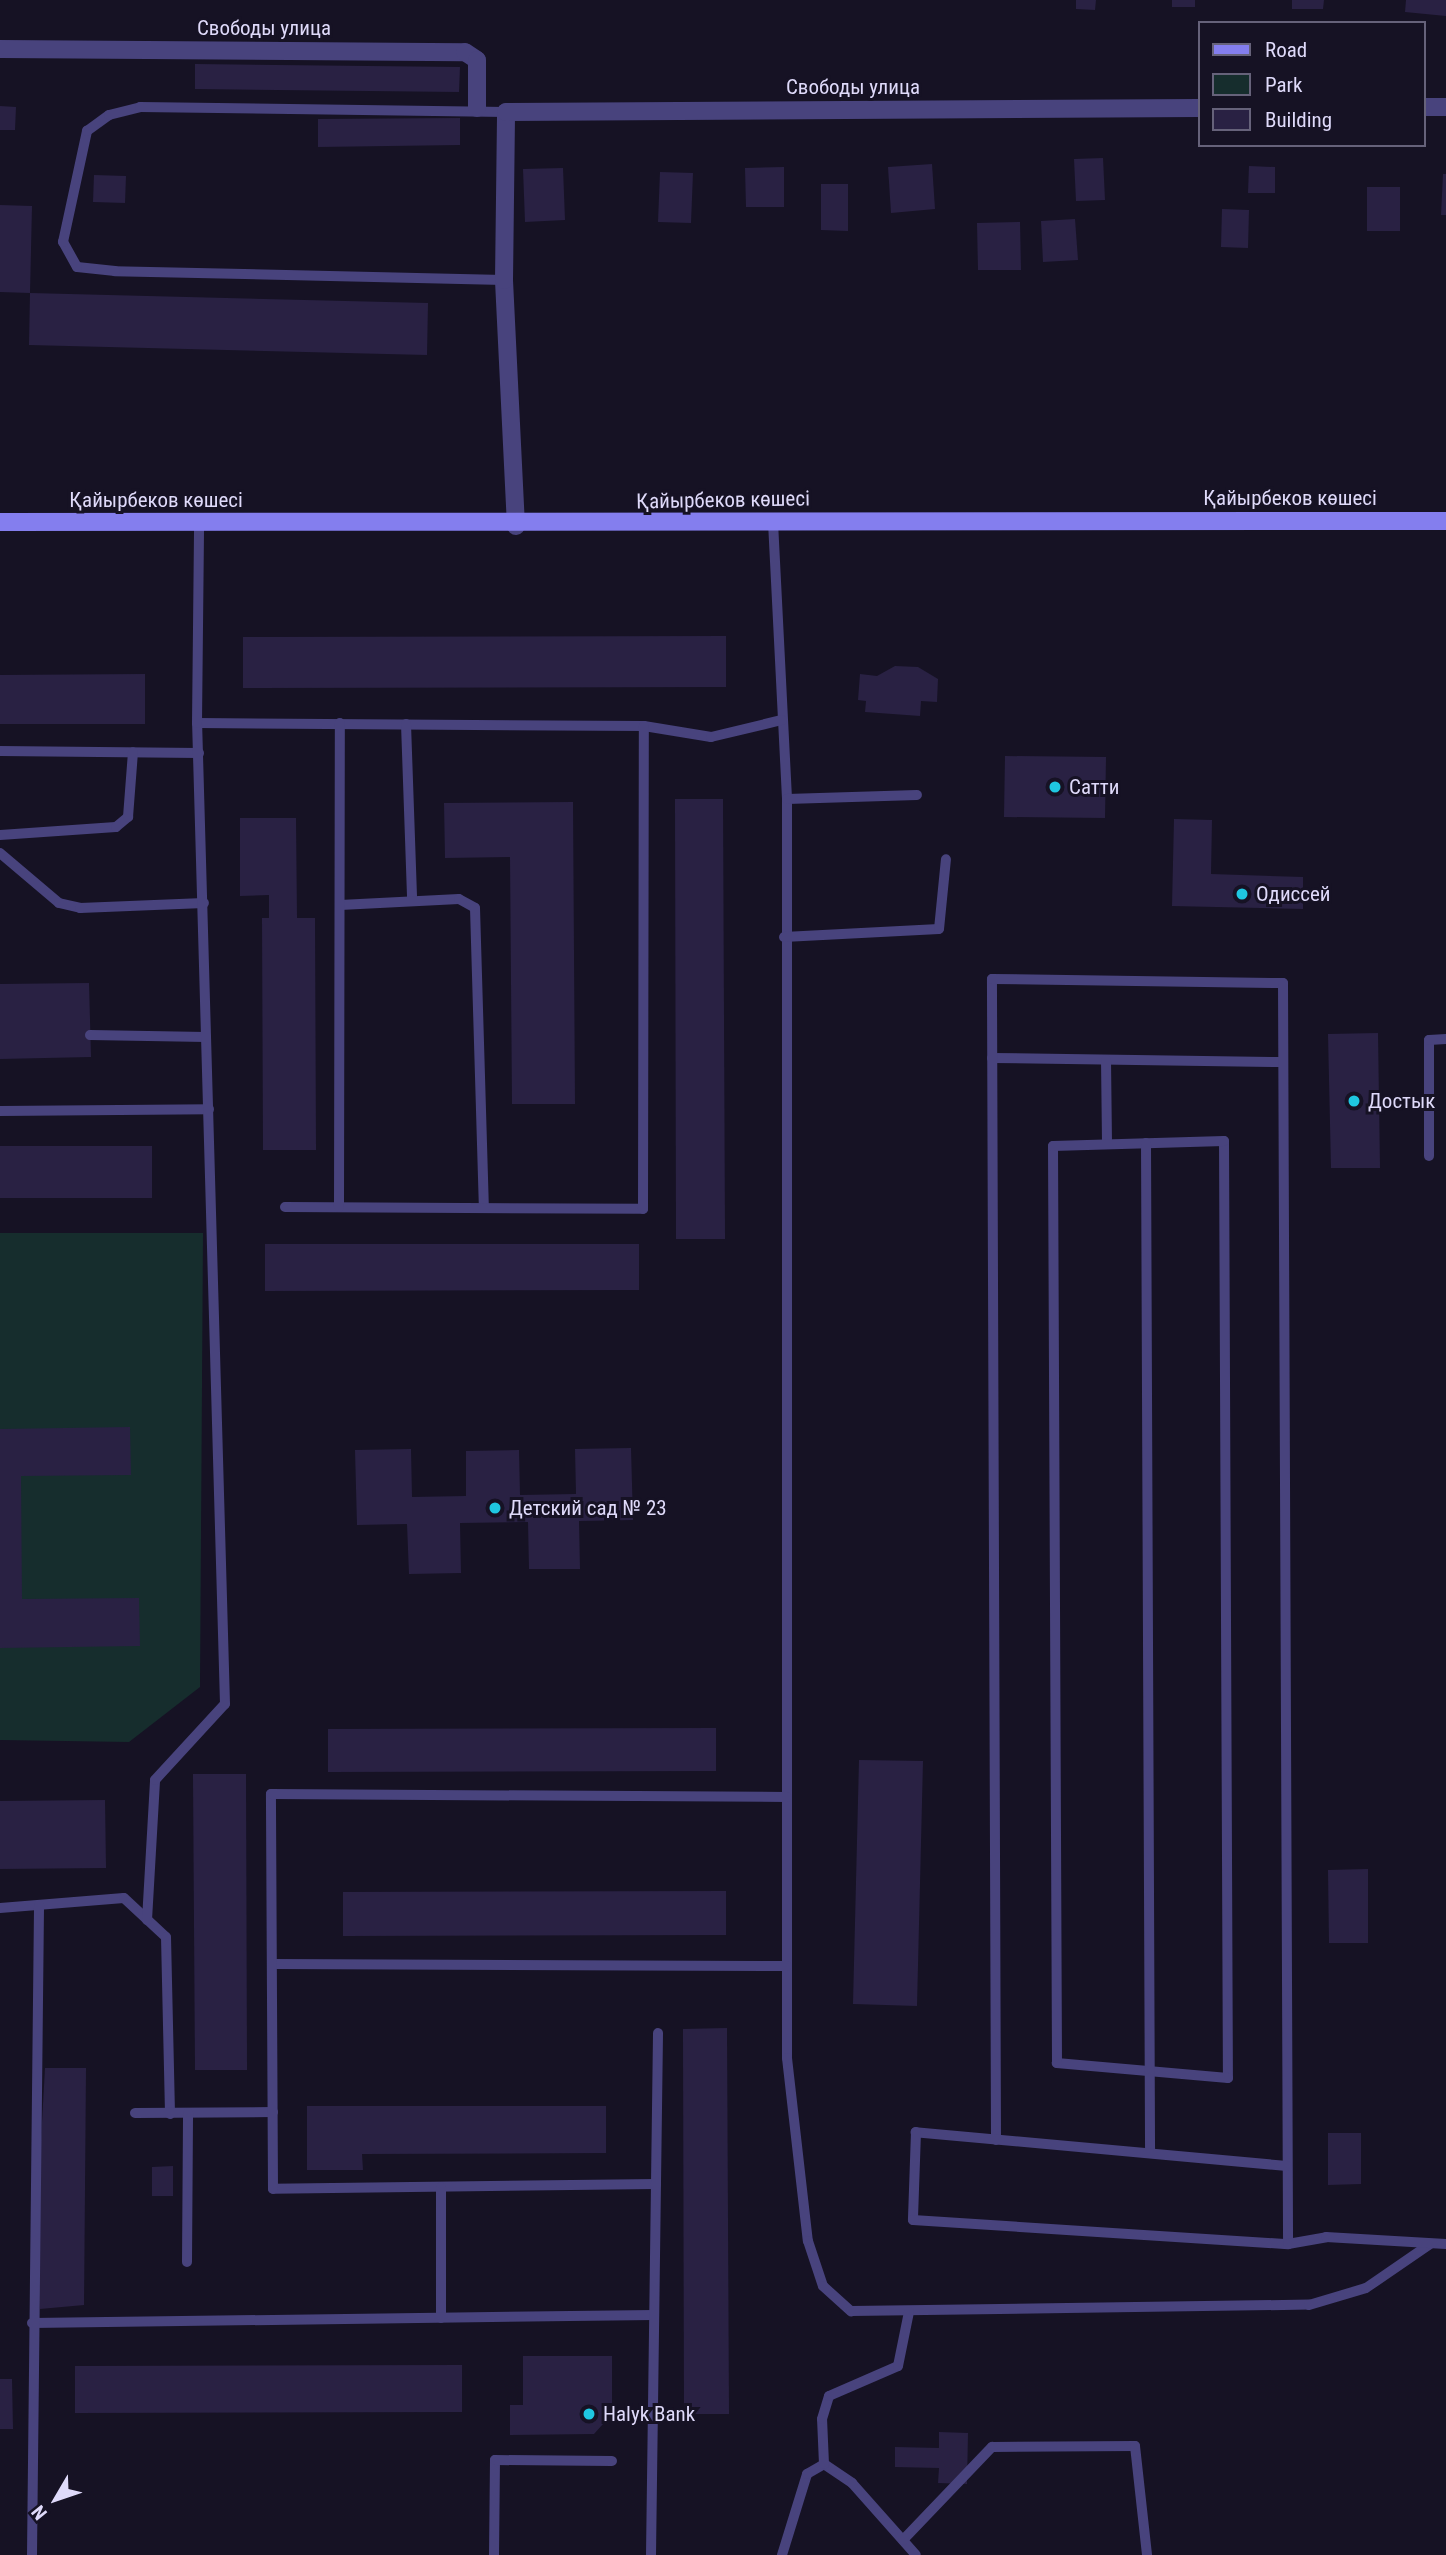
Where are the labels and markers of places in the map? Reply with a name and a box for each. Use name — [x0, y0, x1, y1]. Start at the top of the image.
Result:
place label: Сатти — [1069, 774, 1119, 800]
marker: Сатти — [1047, 779, 1063, 795]
place label: Одиссей — [1256, 881, 1331, 907]
marker: Одиссей — [1234, 886, 1250, 902]
place label: Достык — [1368, 1088, 1435, 1114]
marker: Достык — [1346, 1093, 1362, 1109]
place label: Детский сад № 23 — [509, 1495, 667, 1521]
marker: Детский сад № 23 — [487, 1500, 503, 1516]
place label: Halyk Bank — [603, 2401, 695, 2427]
marker: Halyk Bank — [581, 2406, 597, 2422]

